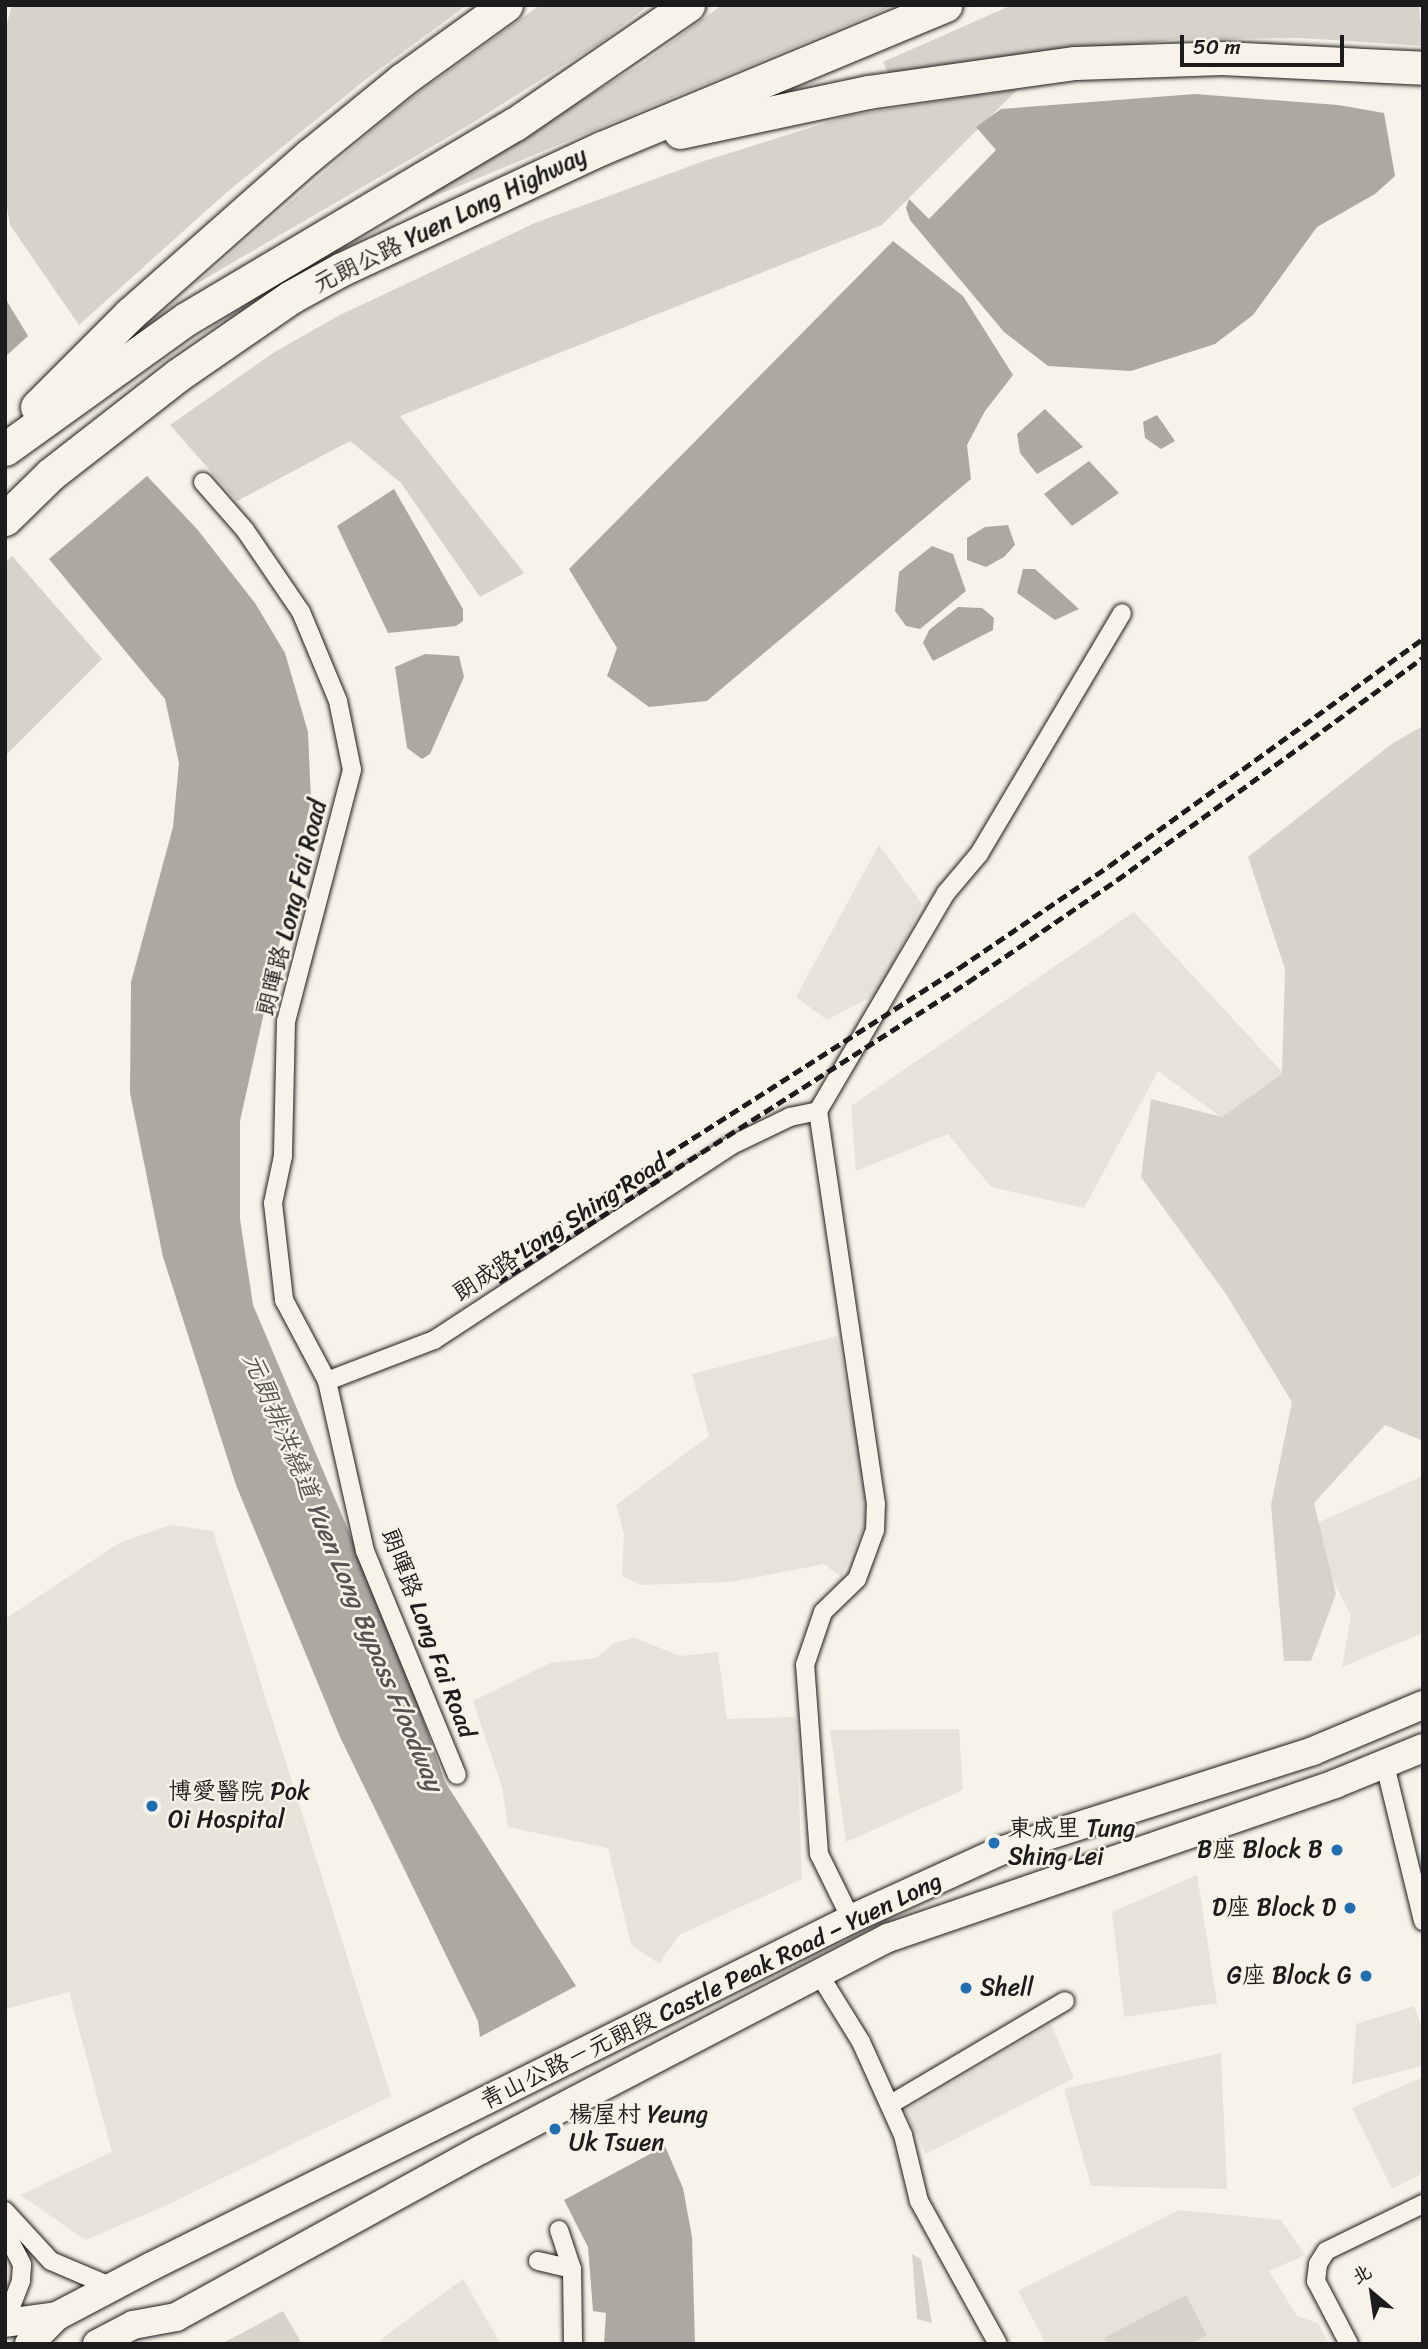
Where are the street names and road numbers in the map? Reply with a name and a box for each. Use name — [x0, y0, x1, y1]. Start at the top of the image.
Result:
street label: 元朗公路 Yuen Long Highway — [308, 141, 592, 299]
street label: 朗暉路 Long Fai Road — [251, 797, 333, 1019]
street label: 朗成路 Long Shing Road — [447, 1148, 673, 1308]
street label: 朗暉路 Long Fai Road — [375, 1524, 481, 1742]
street label: 青山公路－元朗段 Castle Peak Road – Yuen Long — [475, 1866, 947, 2116]

